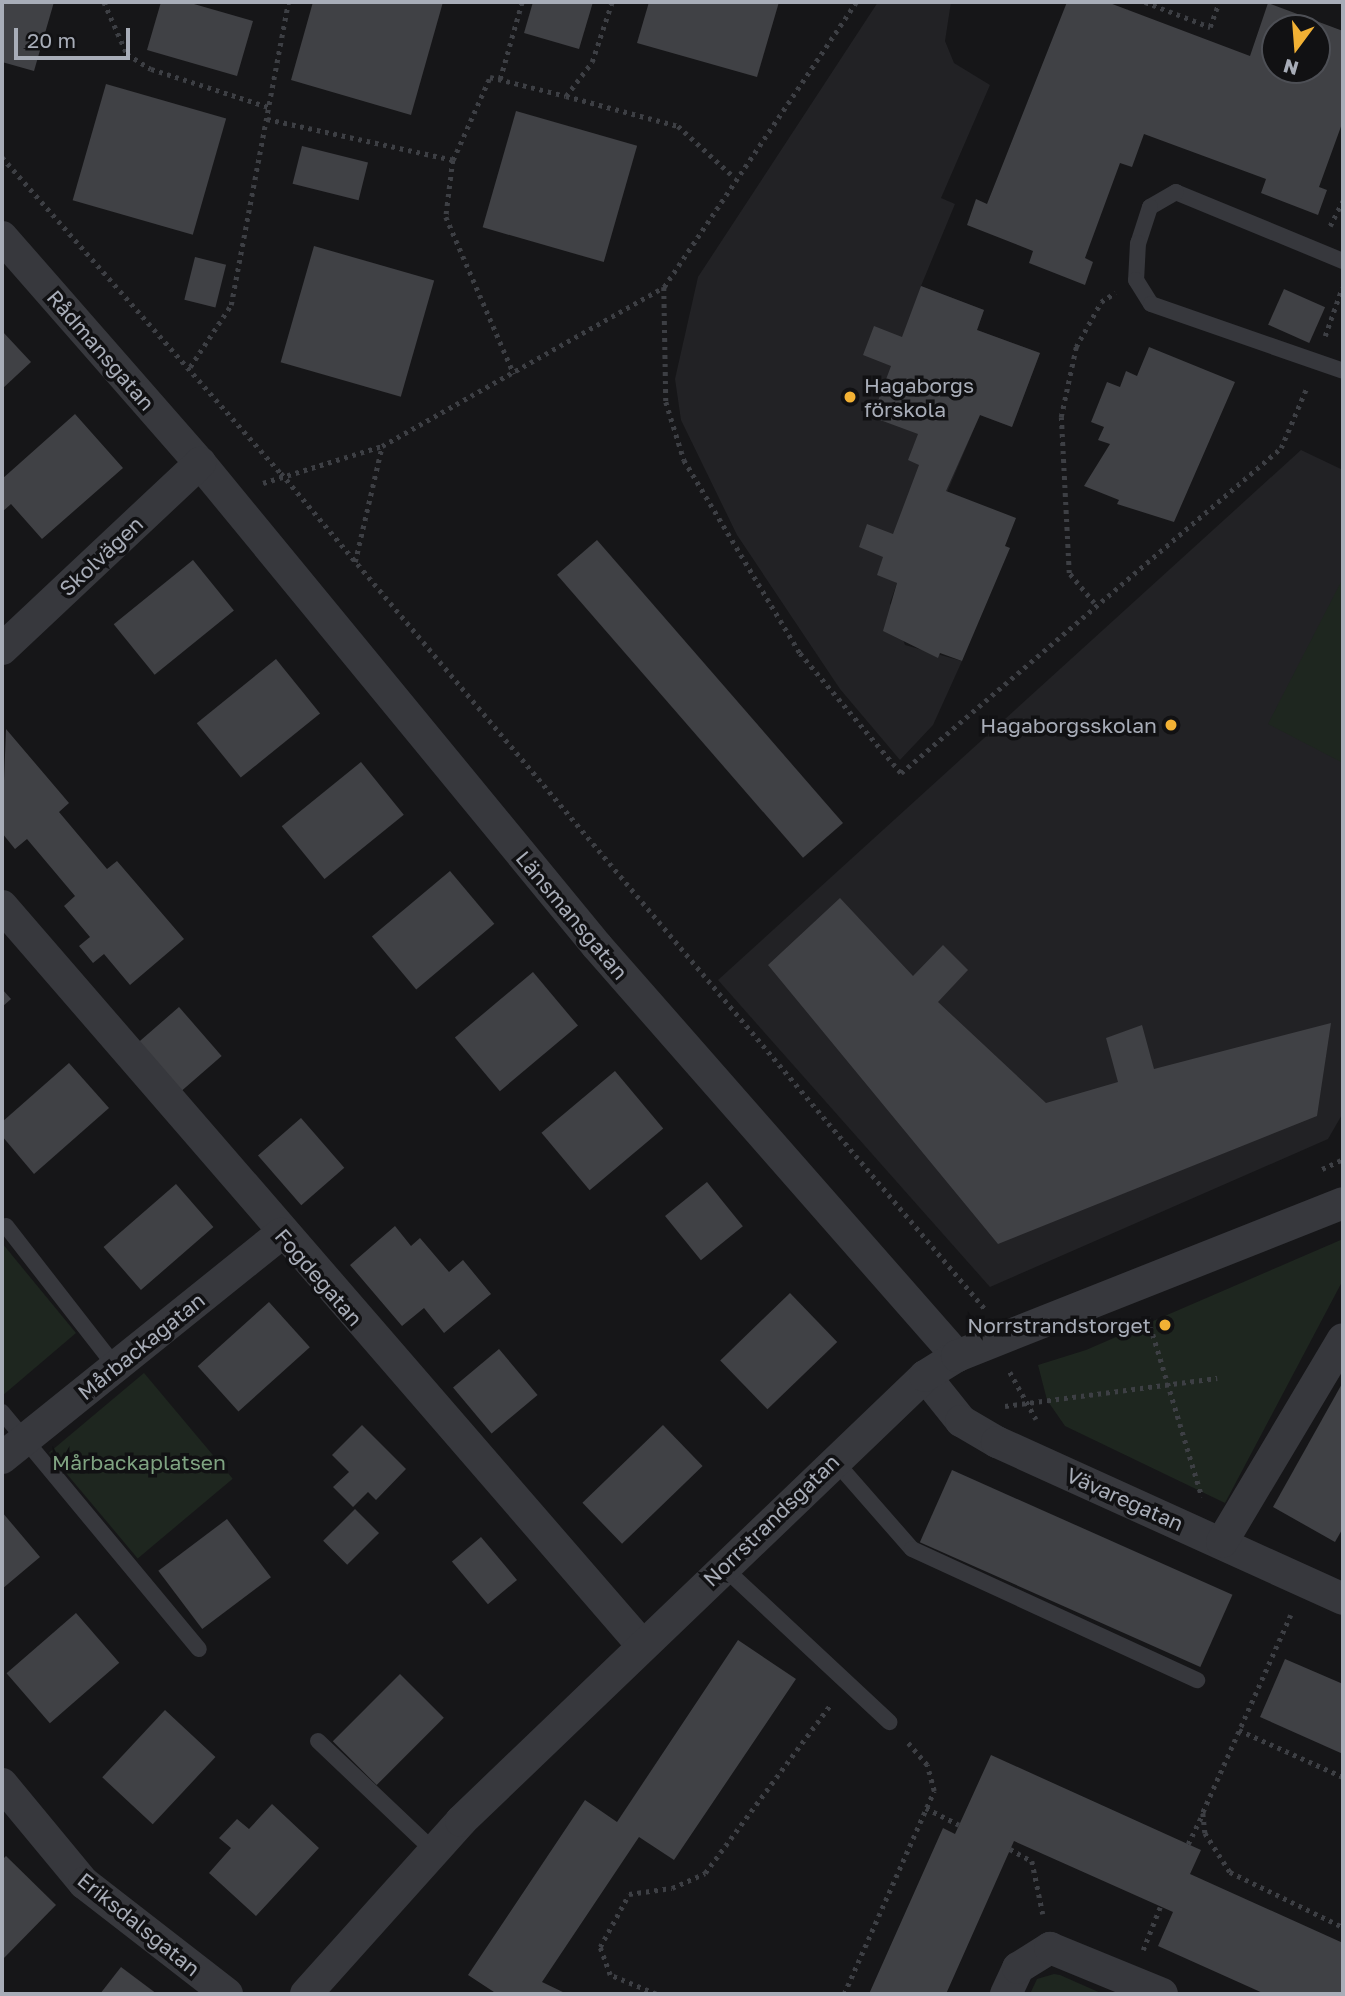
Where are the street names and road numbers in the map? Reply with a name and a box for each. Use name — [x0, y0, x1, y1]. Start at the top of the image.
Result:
street label: Rådmansgatan — [42, 285, 160, 415]
street label: Skolvägen — [54, 511, 148, 601]
street label: Länsmansgatan — [511, 845, 633, 985]
street label: Fogdegatan — [270, 1223, 368, 1331]
street label: Mårbackagatan — [73, 1287, 209, 1405]
street label: Norrstrandsgatan — [698, 1449, 844, 1591]
street label: Vävaregatan — [1063, 1462, 1187, 1536]
street label: Eriksdalsgatan — [73, 1867, 205, 1981]

